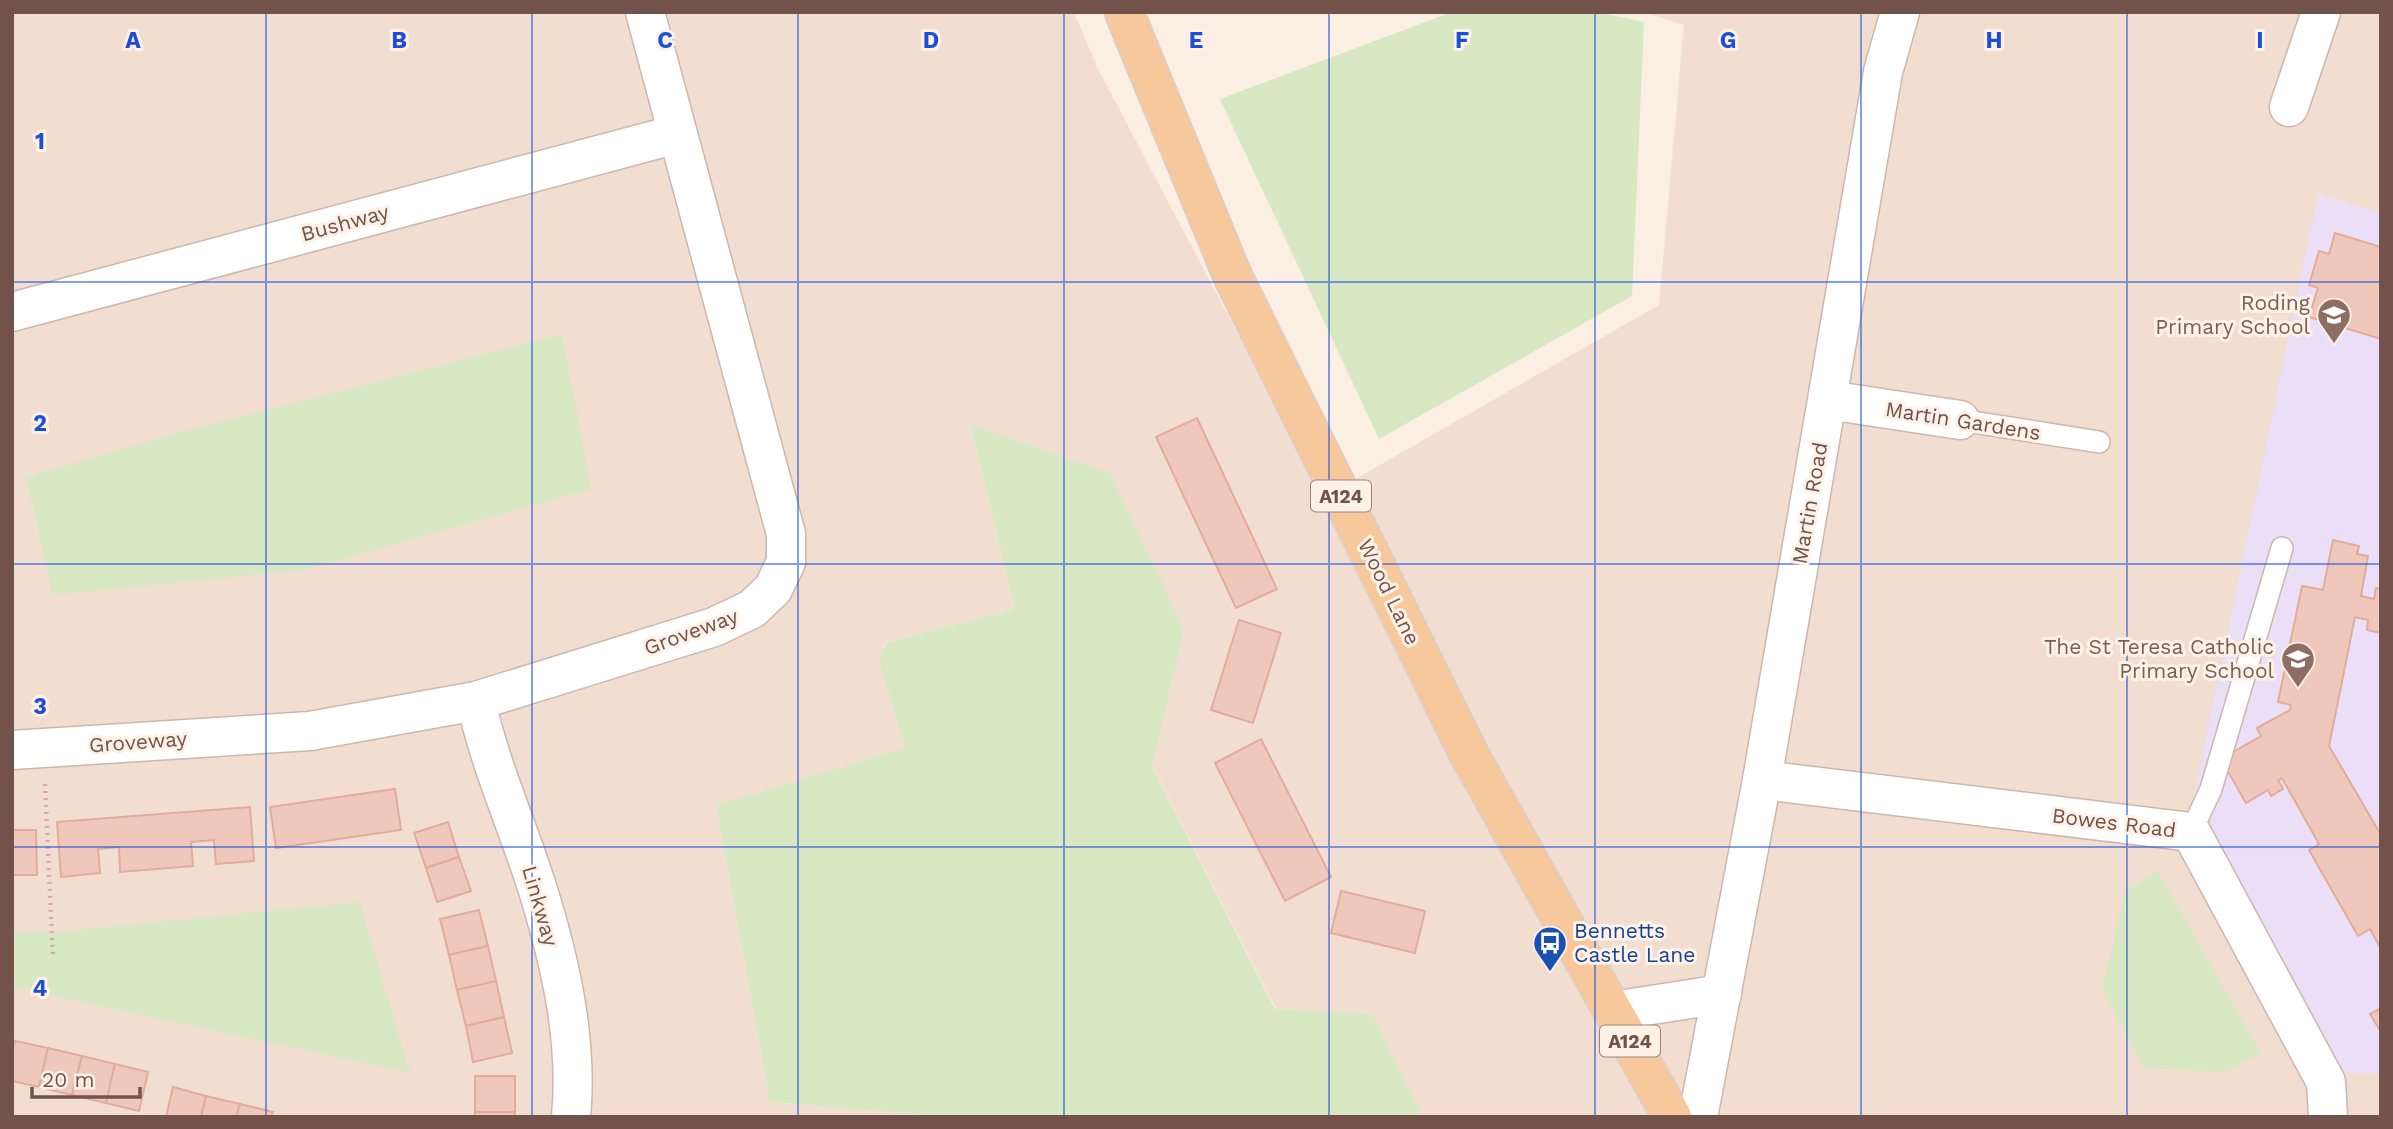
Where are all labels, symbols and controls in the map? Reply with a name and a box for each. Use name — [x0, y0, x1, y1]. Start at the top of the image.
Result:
text: A — [125, 27, 141, 54]
text: B — [391, 27, 407, 54]
text: C — [657, 27, 673, 54]
text: D — [923, 27, 939, 54]
text: E — [1189, 27, 1203, 54]
text: F — [1455, 27, 1469, 54]
text: G — [1720, 27, 1736, 54]
text: H — [1985, 27, 2003, 54]
text: I — [2256, 27, 2264, 54]
text: 1 — [35, 128, 45, 155]
street label: Bushway — [298, 199, 392, 246]
place label: Roding Primary School — [2155, 290, 2311, 339]
school or university icon: Roding Primary School — [2315, 296, 2353, 345]
street label: Martin Gardens — [1884, 396, 2042, 445]
text: 2 — [33, 410, 47, 437]
street label: Martin Road — [1786, 440, 1833, 566]
road number: A124 — [1311, 481, 1371, 512]
street label: Wood Lane — [1353, 535, 1426, 649]
street label: Groveway — [640, 603, 741, 660]
place label: The St Teresa Catholic Primary School — [2044, 634, 2275, 683]
school or university icon: The St Teresa Catholic Primary School — [2279, 640, 2317, 689]
text: 3 — [33, 693, 47, 720]
street label: Groveway — [88, 726, 188, 757]
street label: Bowes Road — [2051, 802, 2178, 843]
street label: Linkway — [517, 863, 564, 949]
place label: Bennetts Castle Lane — [1574, 918, 1695, 967]
bus stop icon: Bennetts Castle Lane — [1531, 924, 1569, 973]
text: 4 — [33, 975, 48, 1002]
road number: A124 — [1600, 1026, 1660, 1056]
scale bar — [32, 1056, 140, 1100]
text: 20 m — [42, 1067, 94, 1092]

